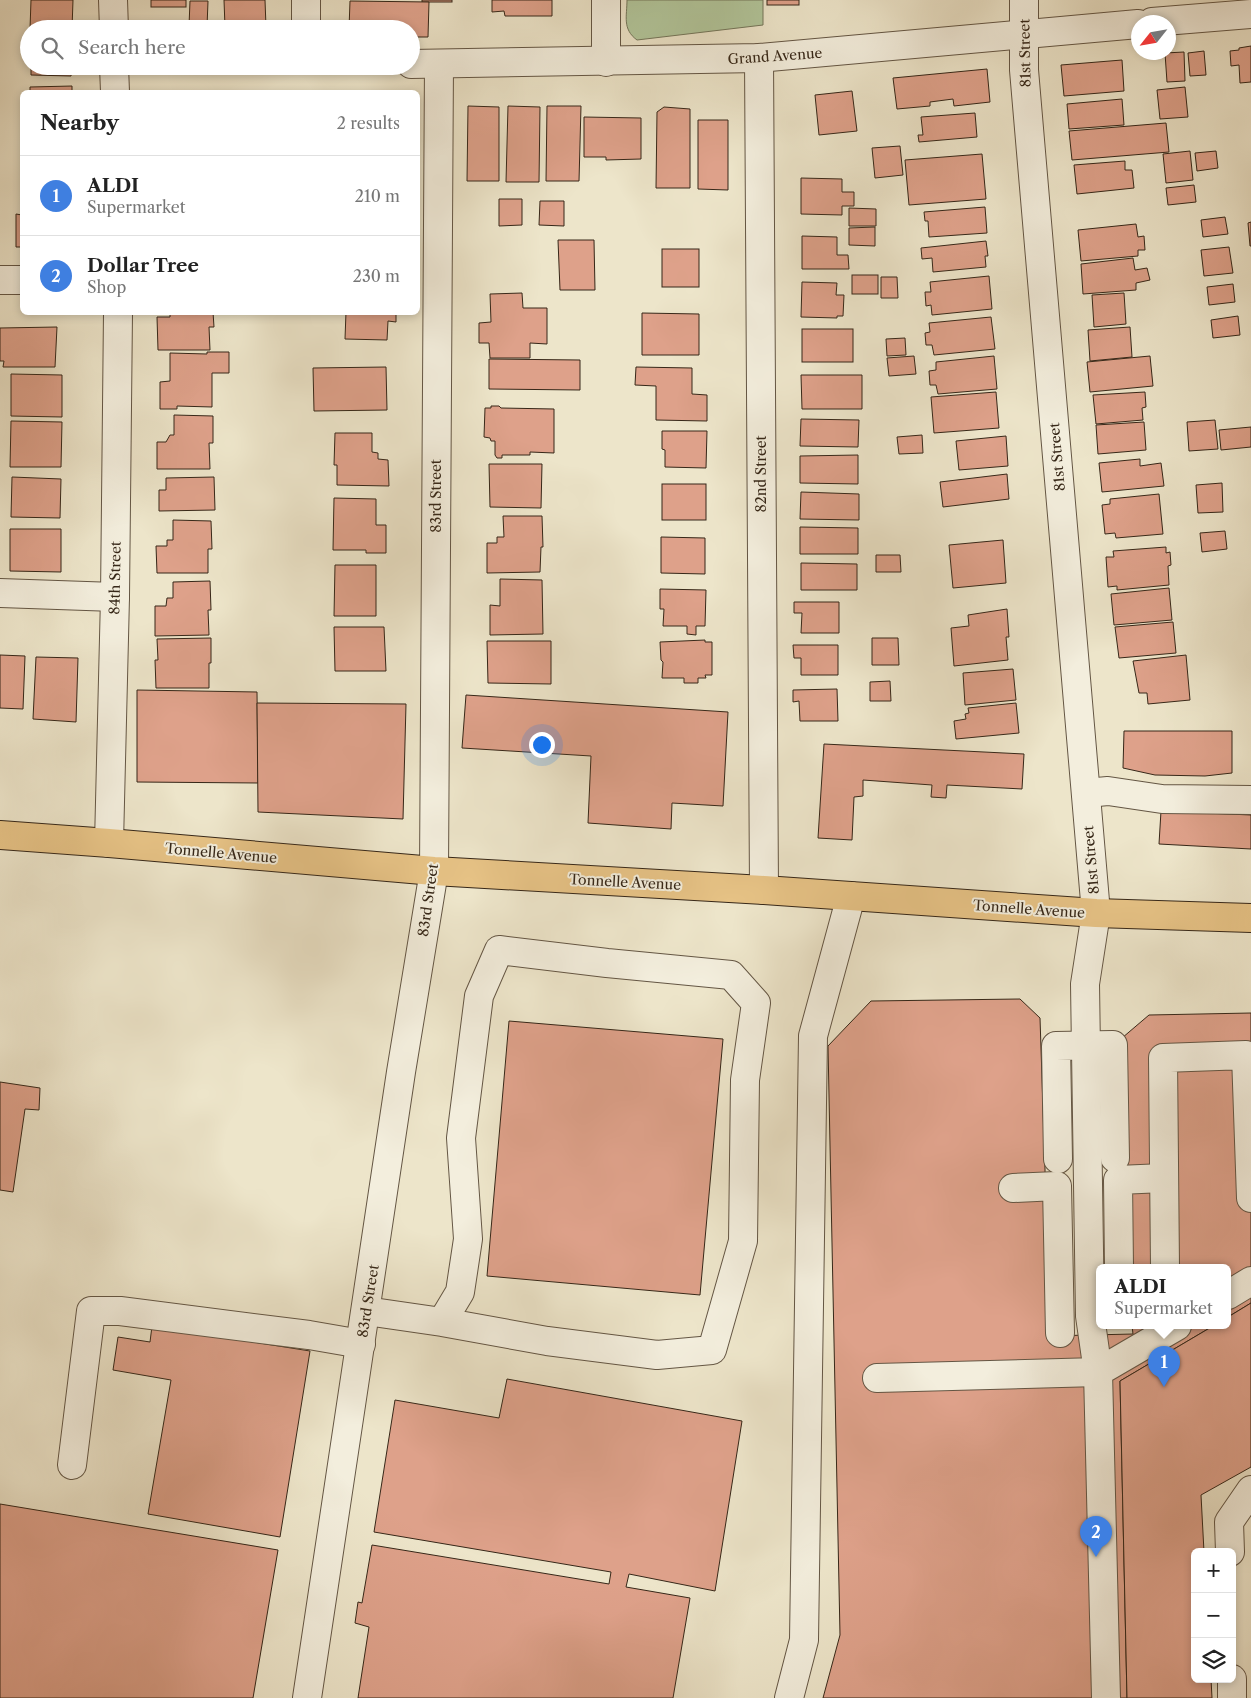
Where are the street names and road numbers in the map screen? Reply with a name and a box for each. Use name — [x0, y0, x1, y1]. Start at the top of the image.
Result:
street label: 81st Street — [1015, 19, 1035, 87]
street label: Grand Avenue — [727, 44, 823, 68]
street label: 81st Street — [1045, 422, 1069, 492]
street label: 82nd Street — [752, 435, 770, 513]
street label: 83rd Street — [427, 459, 445, 533]
street label: 84th Street — [105, 541, 125, 615]
street label: 81st Street — [1079, 825, 1103, 895]
street label: Tonnelle Avenue — [164, 839, 278, 867]
street label: 83rd Street — [414, 862, 442, 938]
street label: Tonnelle Avenue — [569, 870, 682, 894]
street label: Tonnelle Avenue — [972, 896, 1086, 922]
street label: 83rd Street — [353, 1263, 383, 1339]

